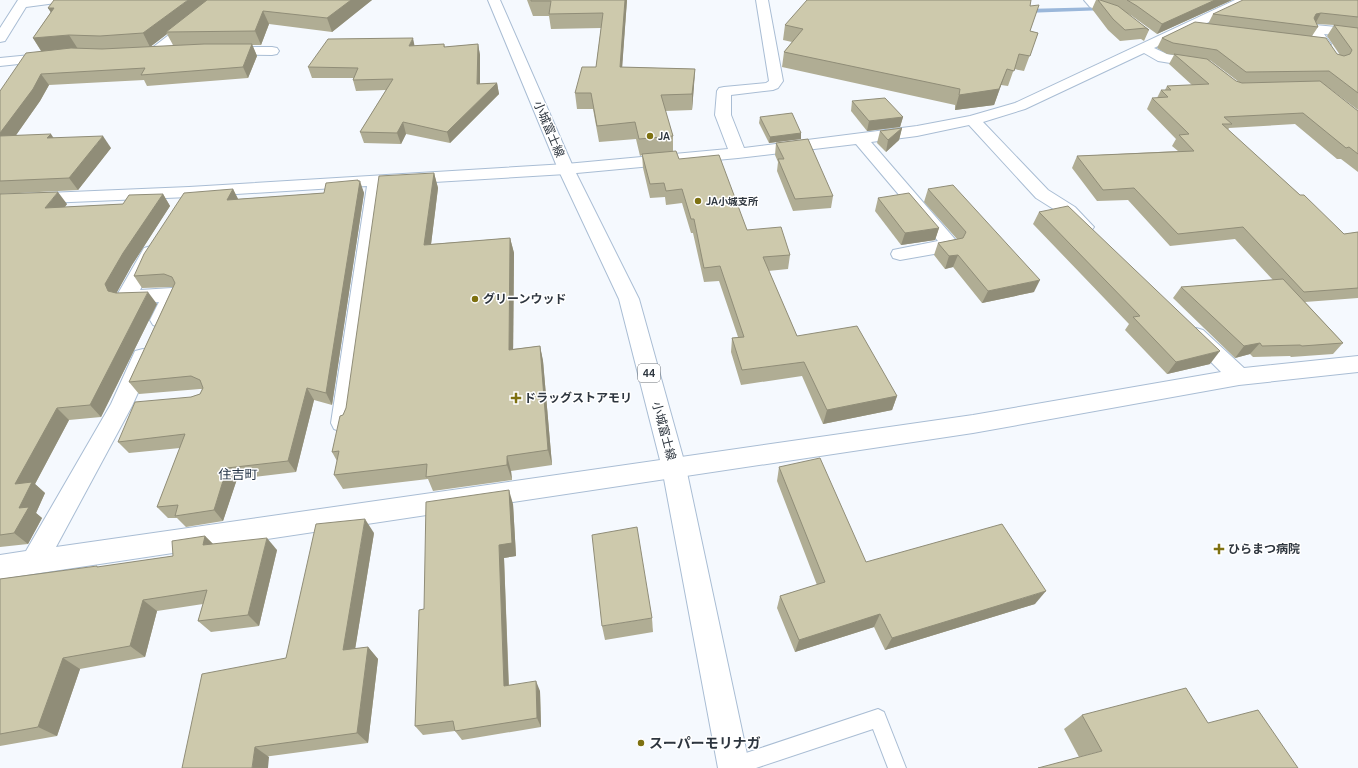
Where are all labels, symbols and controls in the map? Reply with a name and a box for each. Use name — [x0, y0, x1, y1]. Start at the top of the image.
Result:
street label: 小城富士線 — [532, 99, 567, 159]
marker: JA — [645, 131, 655, 141]
place label: JA — [658, 131, 670, 142]
marker: JA小城支所 — [693, 196, 703, 206]
place label: JA小城支所 — [706, 196, 758, 207]
place label: グリーンウッド — [483, 292, 566, 305]
marker: グリーンウッド — [470, 294, 480, 304]
road number: 44 — [638, 364, 660, 382]
place label: ドラッグストアモリ — [524, 391, 632, 404]
marker: ドラッグストアモリ — [511, 393, 521, 403]
street label: 小城富士線 — [650, 400, 679, 462]
district label: 住吉町 — [218, 467, 258, 481]
place label: ひらまつ病院 — [1228, 542, 1300, 555]
marker: ひらまつ病院 — [1213, 543, 1225, 555]
place label: スーパーモリナガ — [649, 735, 761, 751]
marker: スーパーモリナガ — [636, 738, 646, 748]

